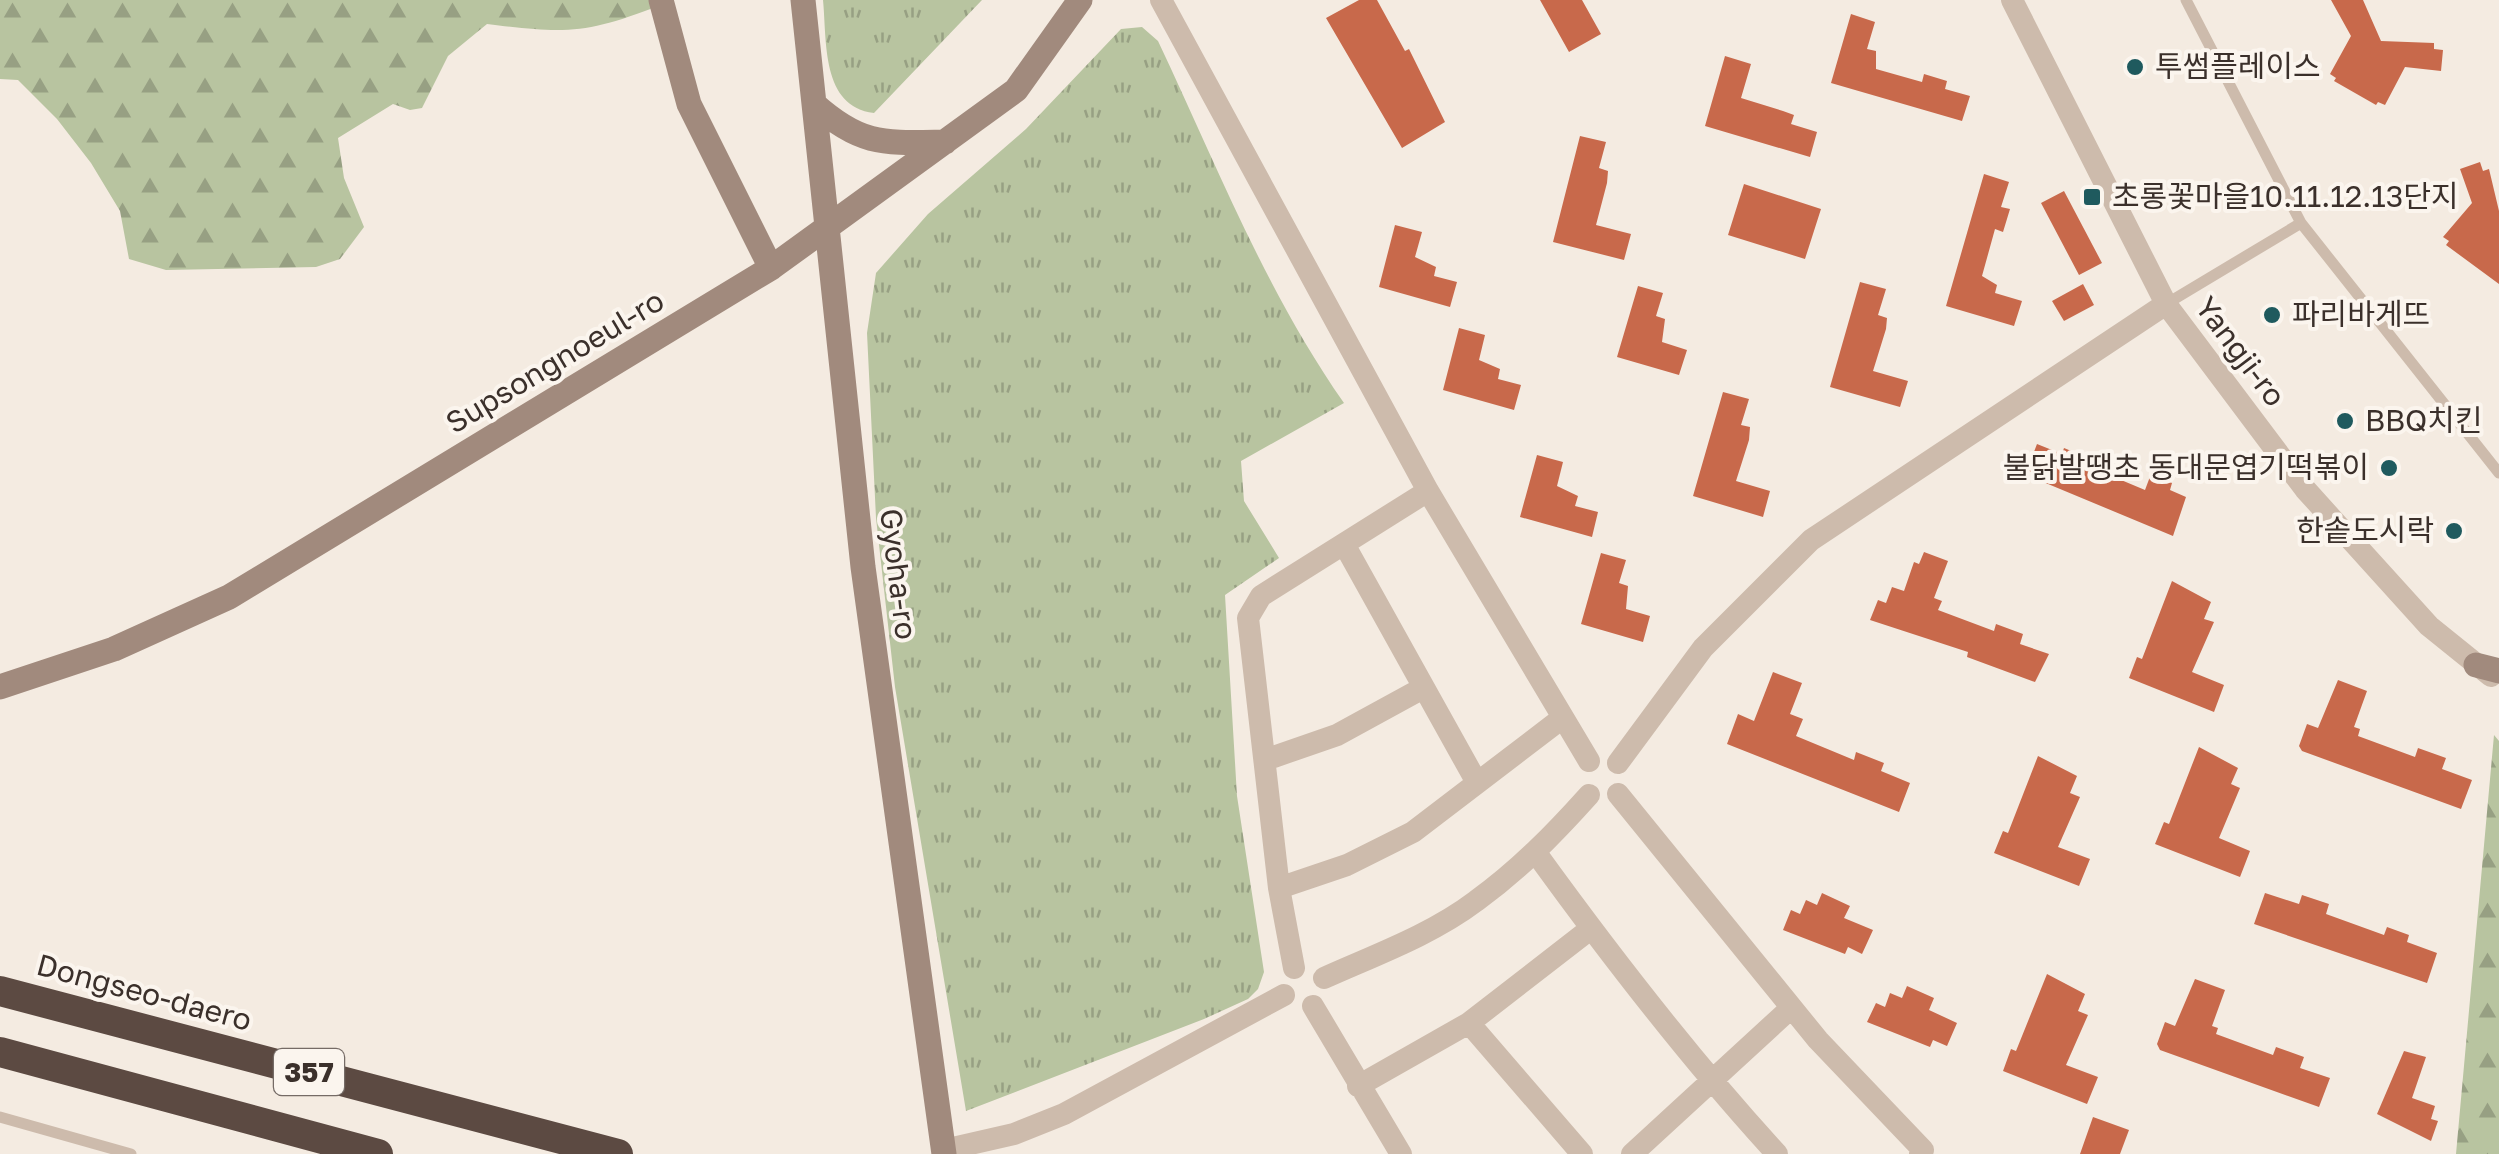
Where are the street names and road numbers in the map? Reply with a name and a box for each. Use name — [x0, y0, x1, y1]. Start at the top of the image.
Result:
street label: Supsongnoeul-ro — [439, 282, 670, 440]
street label: Yangji-ro — [2188, 290, 2294, 413]
street label: Gyoha-ro — [873, 506, 925, 641]
street label: Dongseo-daero — [33, 946, 256, 1038]
road number: 357 — [274, 1049, 344, 1095]

